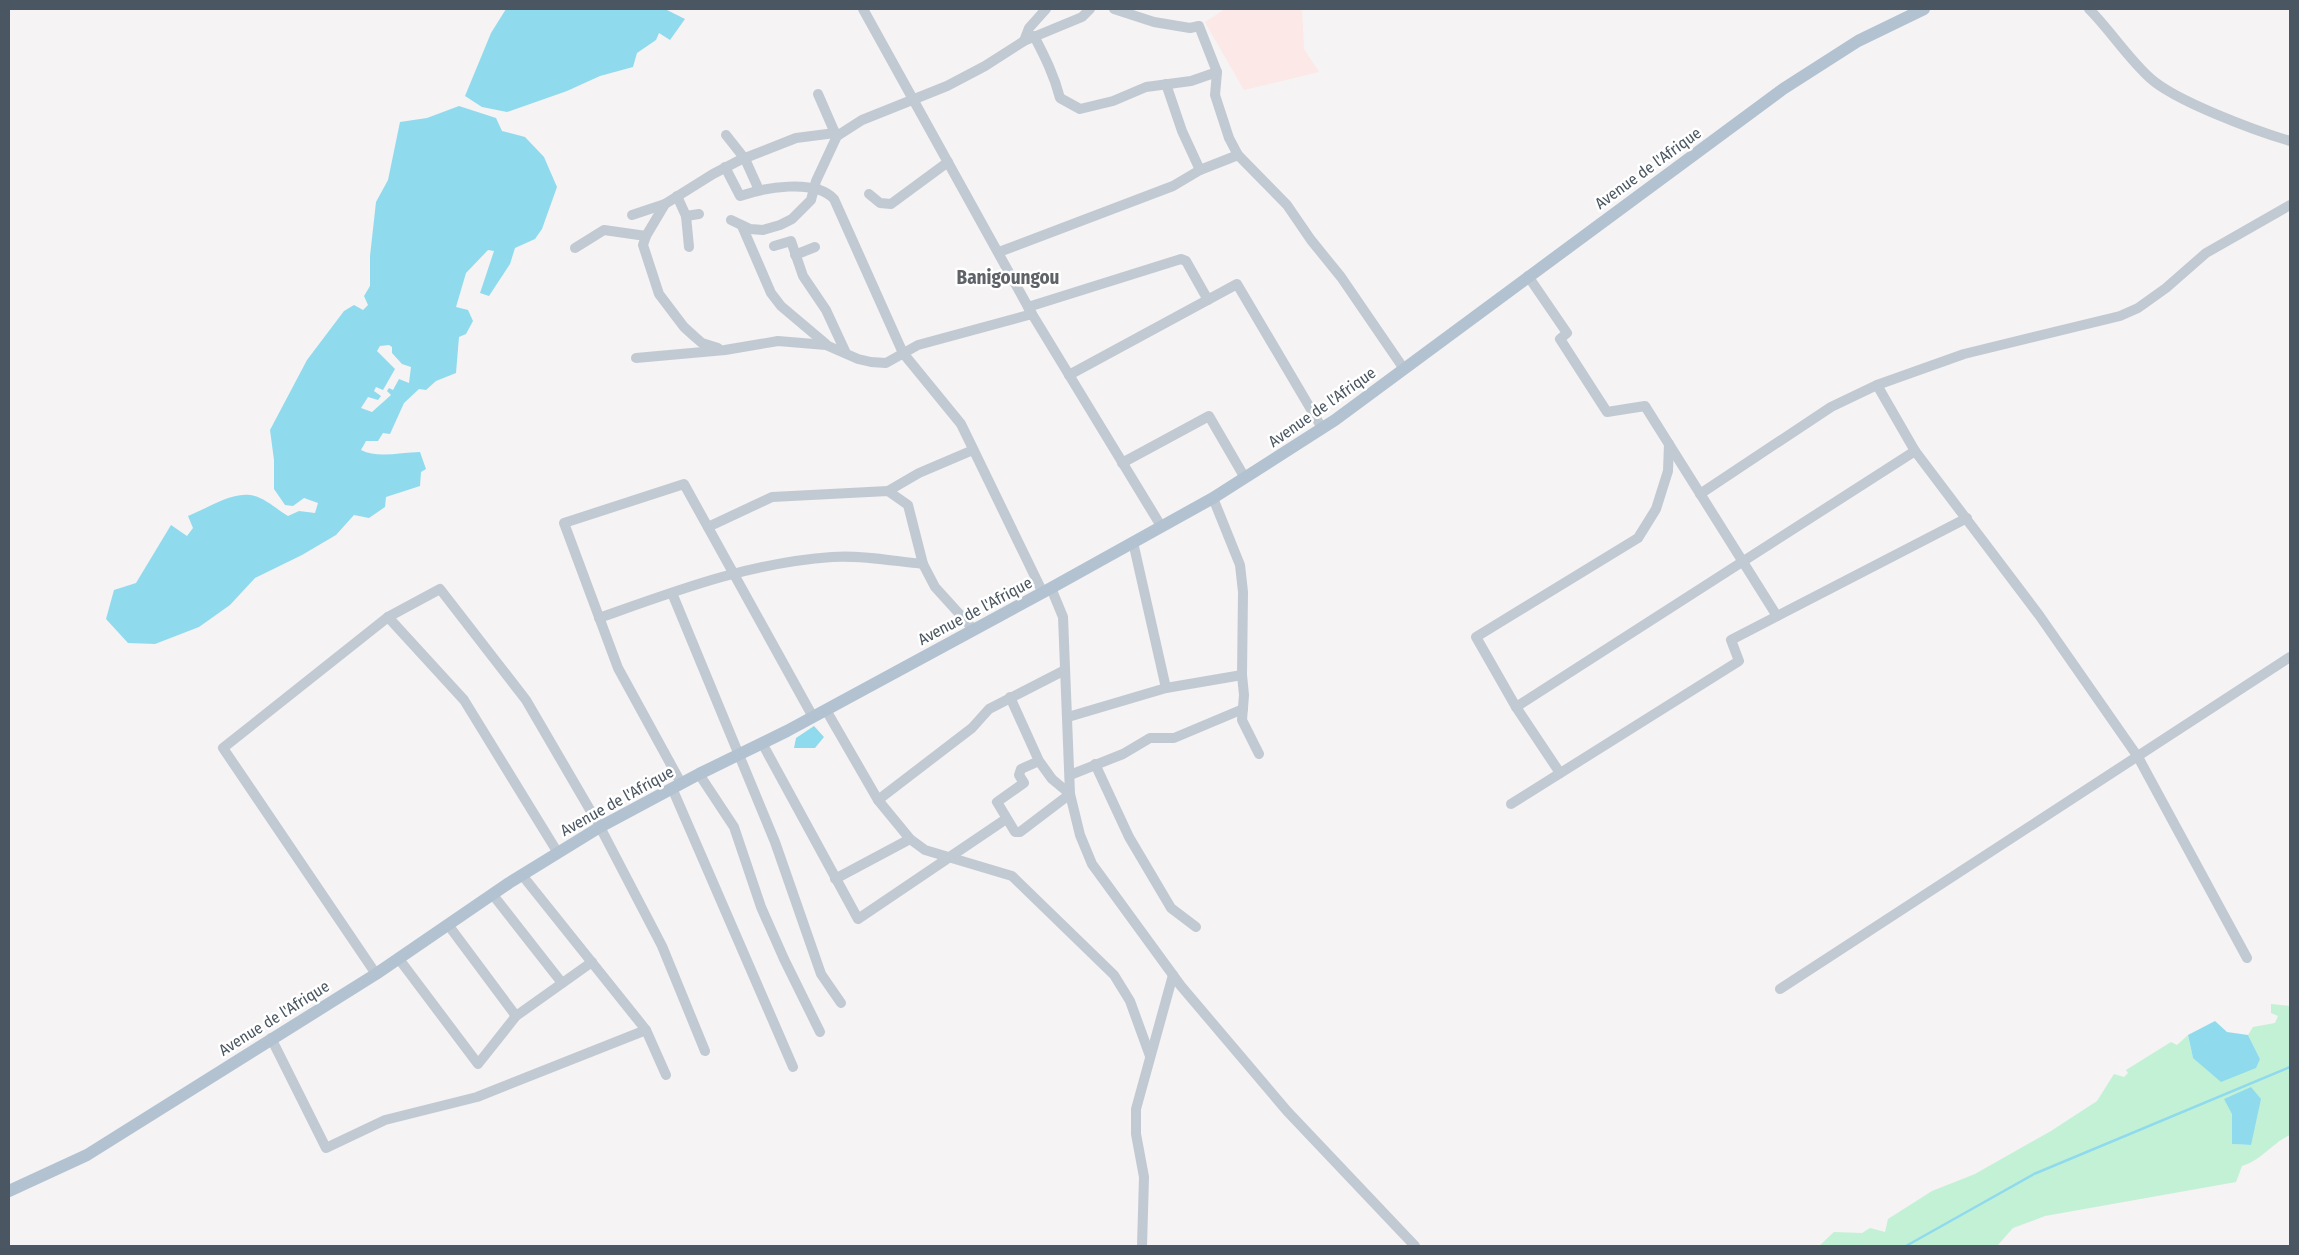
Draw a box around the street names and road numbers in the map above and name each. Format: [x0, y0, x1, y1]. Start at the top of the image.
street label: Avenue de l'Afrique [1591, 123, 1705, 213]
street label: Avenue de l'Afrique [1265, 363, 1379, 451]
street label: Avenue de l'Afrique [915, 573, 1035, 649]
street label: Avenue de l'Afrique [557, 762, 677, 840]
street label: Avenue de l'Afrique [215, 976, 333, 1060]

